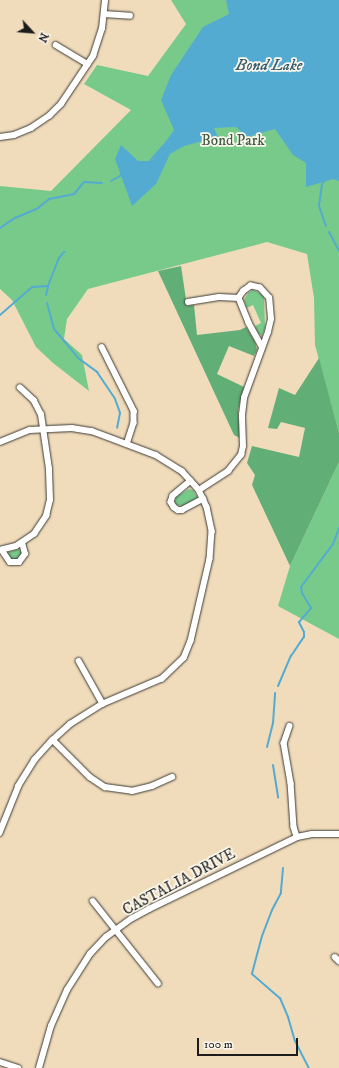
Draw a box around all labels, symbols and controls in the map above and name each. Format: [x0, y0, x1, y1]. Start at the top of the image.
north arrow [12, 12, 52, 52]
text: N [35, 30, 51, 44]
water label: Bond Lake [236, 55, 302, 75]
park label: Bond Park [201, 132, 265, 150]
street label: CASTALIA DRIVE [120, 845, 238, 919]
scale bar [199, 1030, 300, 1056]
text: 100 m [204, 1037, 233, 1052]

